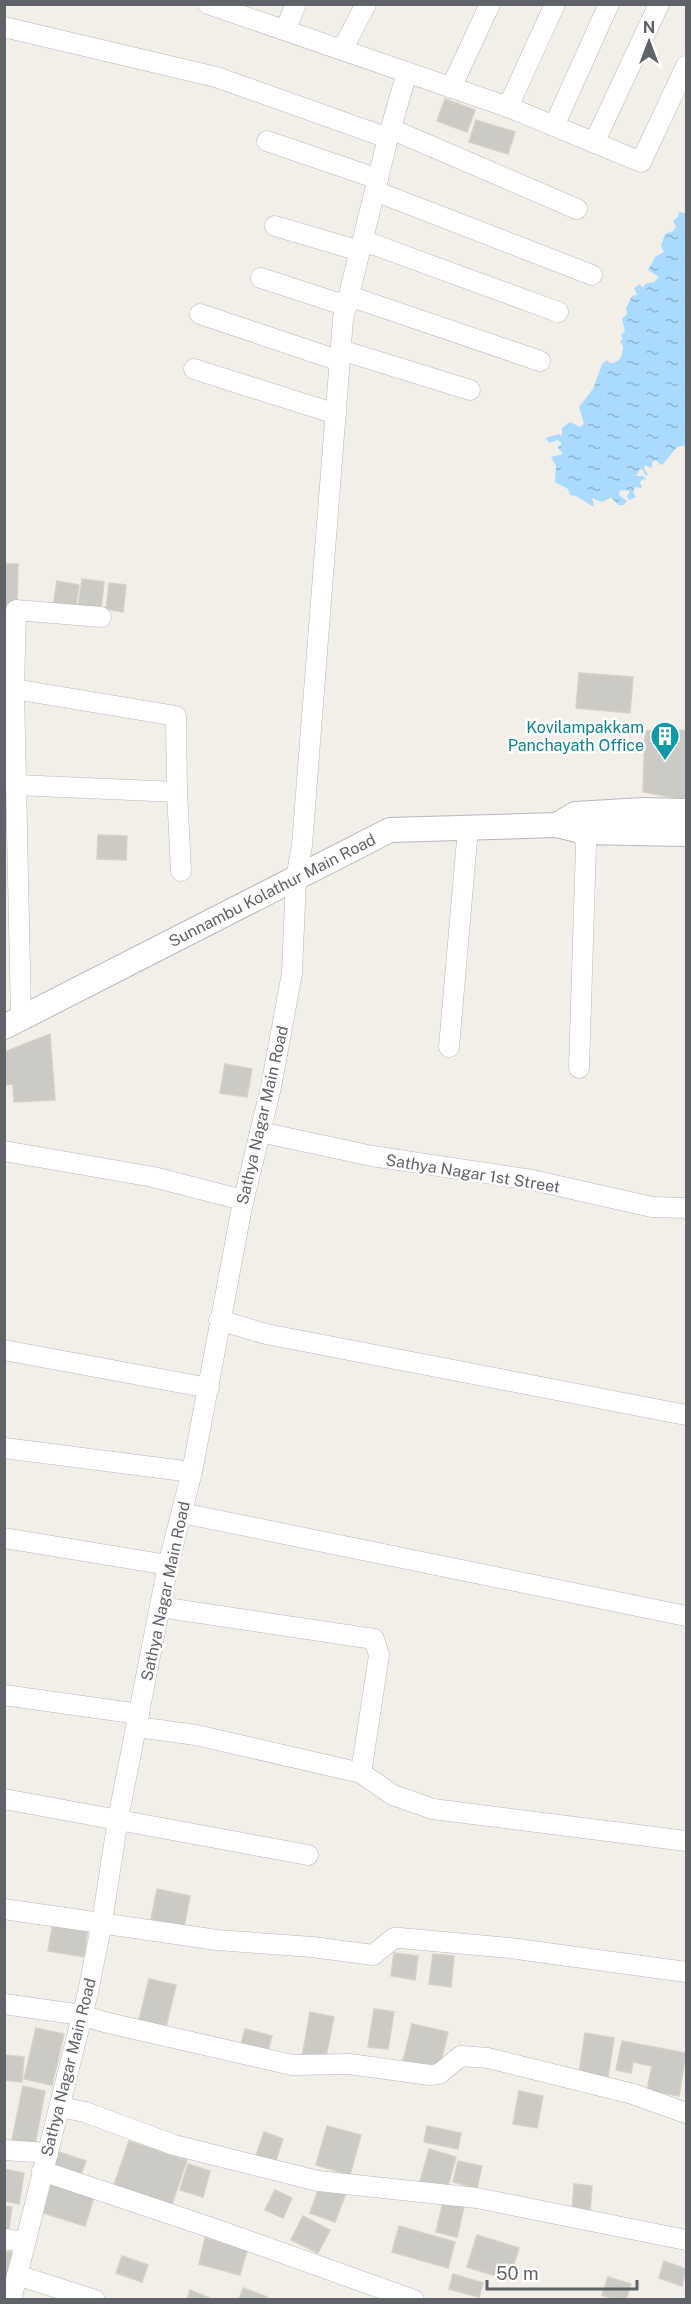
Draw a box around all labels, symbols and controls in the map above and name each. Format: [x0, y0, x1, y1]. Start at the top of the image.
north arrow [619, 12, 679, 72]
text: N [643, 18, 655, 37]
place label: Kovilampakkam Panchayath Office [508, 718, 644, 755]
building icon: Kovilampakkam Panchayath Office [649, 720, 681, 762]
street label: Sunnambu Kolathur Main Road [166, 830, 379, 951]
street label: Sathya Nagar Main Road [233, 1024, 292, 1206]
street label: Sathya Nagar 1st Street [384, 1150, 561, 1197]
street label: Sathya Nagar Main Road [137, 1500, 194, 1683]
street label: Sathya Nagar Main Road [37, 1976, 100, 2158]
scale bar [487, 2253, 637, 2291]
text: 50 m [496, 2263, 539, 2284]

